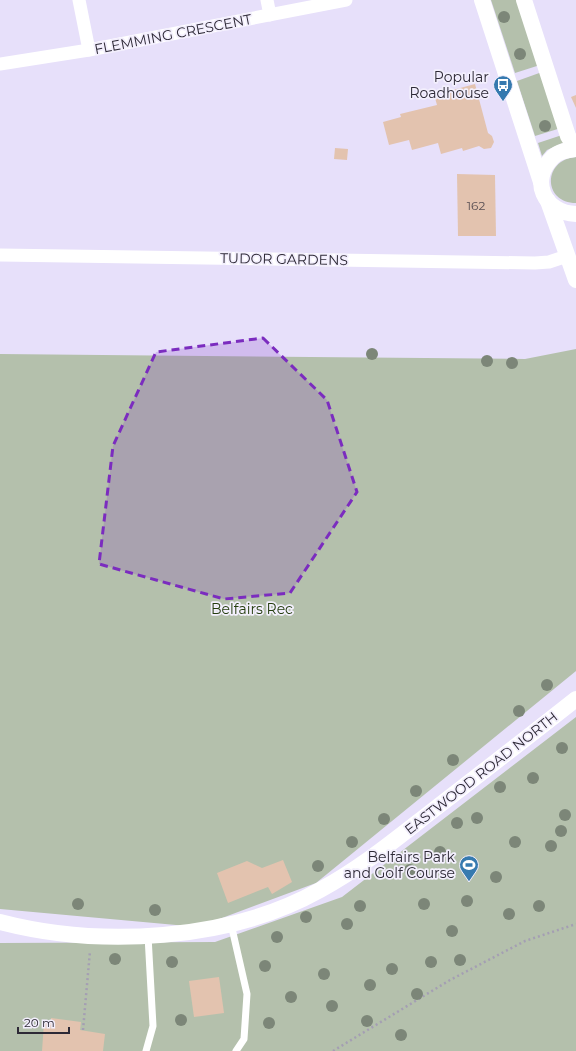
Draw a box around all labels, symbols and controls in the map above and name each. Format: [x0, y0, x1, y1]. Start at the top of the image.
street label: FLEMMING CRESCENT [93, 10, 253, 58]
place label: Popular Roadhouse [409, 68, 489, 102]
bus stop icon: Popular Roadhouse [492, 74, 514, 102]
house number: 162 [467, 198, 485, 213]
street label: TUDOR GARDENS [220, 249, 348, 269]
park label: Belfairs Rec [211, 600, 293, 618]
street label: EASTWOOD ROAD NORTH [401, 708, 561, 838]
place label: Belfairs Park and Golf Course [344, 848, 456, 882]
sports icon: Belfairs Park and Golf Course [458, 854, 480, 882]
scale bar [18, 1009, 69, 1035]
text: 20 m [24, 1015, 55, 1030]

